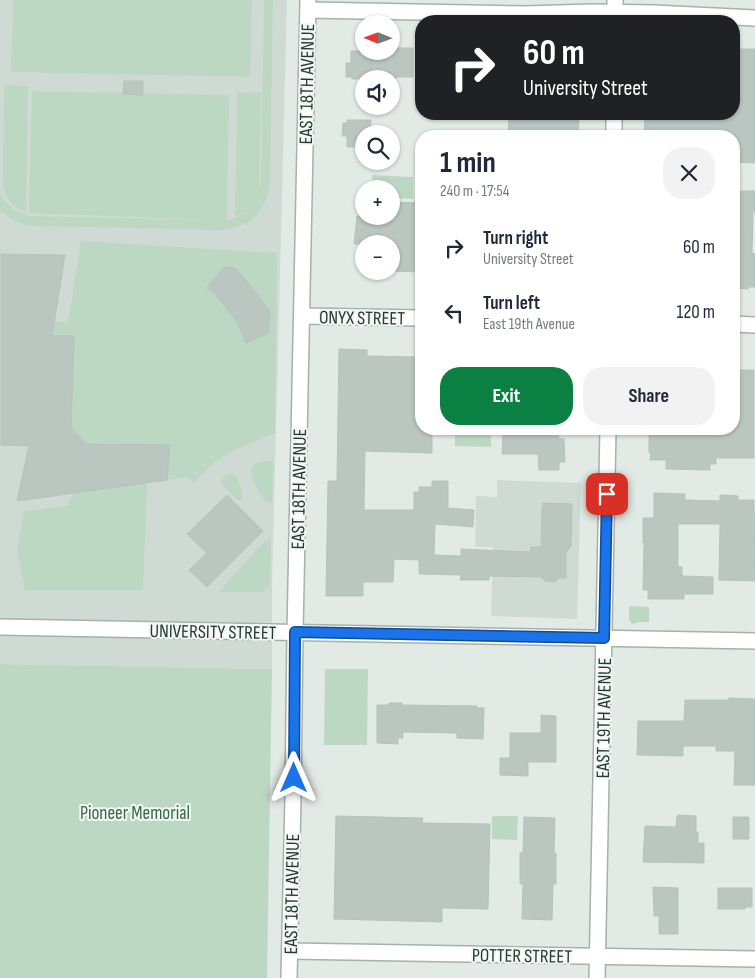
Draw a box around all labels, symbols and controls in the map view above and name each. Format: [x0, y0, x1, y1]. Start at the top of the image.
north arrow [355, 15, 400, 60]
map controls [355, 15, 400, 280]
street label: EAST 18TH AVENUE [295, 23, 320, 145]
text: 60 m [523, 32, 585, 75]
icon: right [440, 35, 505, 100]
button: sound [355, 70, 400, 115]
text: University Street [523, 75, 648, 102]
button: search [355, 125, 400, 170]
text: 1 min [440, 145, 496, 181]
button: close [663, 147, 715, 199]
button: + [355, 180, 400, 225]
text: 240 m · 17:54 [440, 182, 509, 201]
text: Turn right [483, 227, 548, 250]
icon: right [440, 234, 468, 262]
button: − [355, 235, 400, 280]
text: 60 m [683, 236, 715, 259]
text: University Street [483, 250, 574, 269]
text: Turn left [483, 292, 540, 315]
icon: left [440, 299, 468, 327]
text: 120 m [677, 301, 715, 324]
street label: ONYX STREET [319, 306, 405, 331]
text: East 19th Avenue [483, 315, 575, 334]
button: Exit [440, 367, 573, 425]
button: Share [583, 367, 715, 425]
street label: EAST 18TH AVENUE [287, 428, 312, 550]
pin [586, 473, 628, 515]
icon: arrive [593, 480, 621, 508]
street label: UNIVERSITY STREET [149, 620, 277, 645]
street label: EAST 19TH AVENUE [592, 657, 617, 779]
position arrow [267, 751, 319, 803]
park label: Pioneer Memorial [80, 802, 190, 825]
street label: EAST 18TH AVENUE [280, 833, 305, 955]
street label: POTTER STREET [472, 944, 572, 969]

